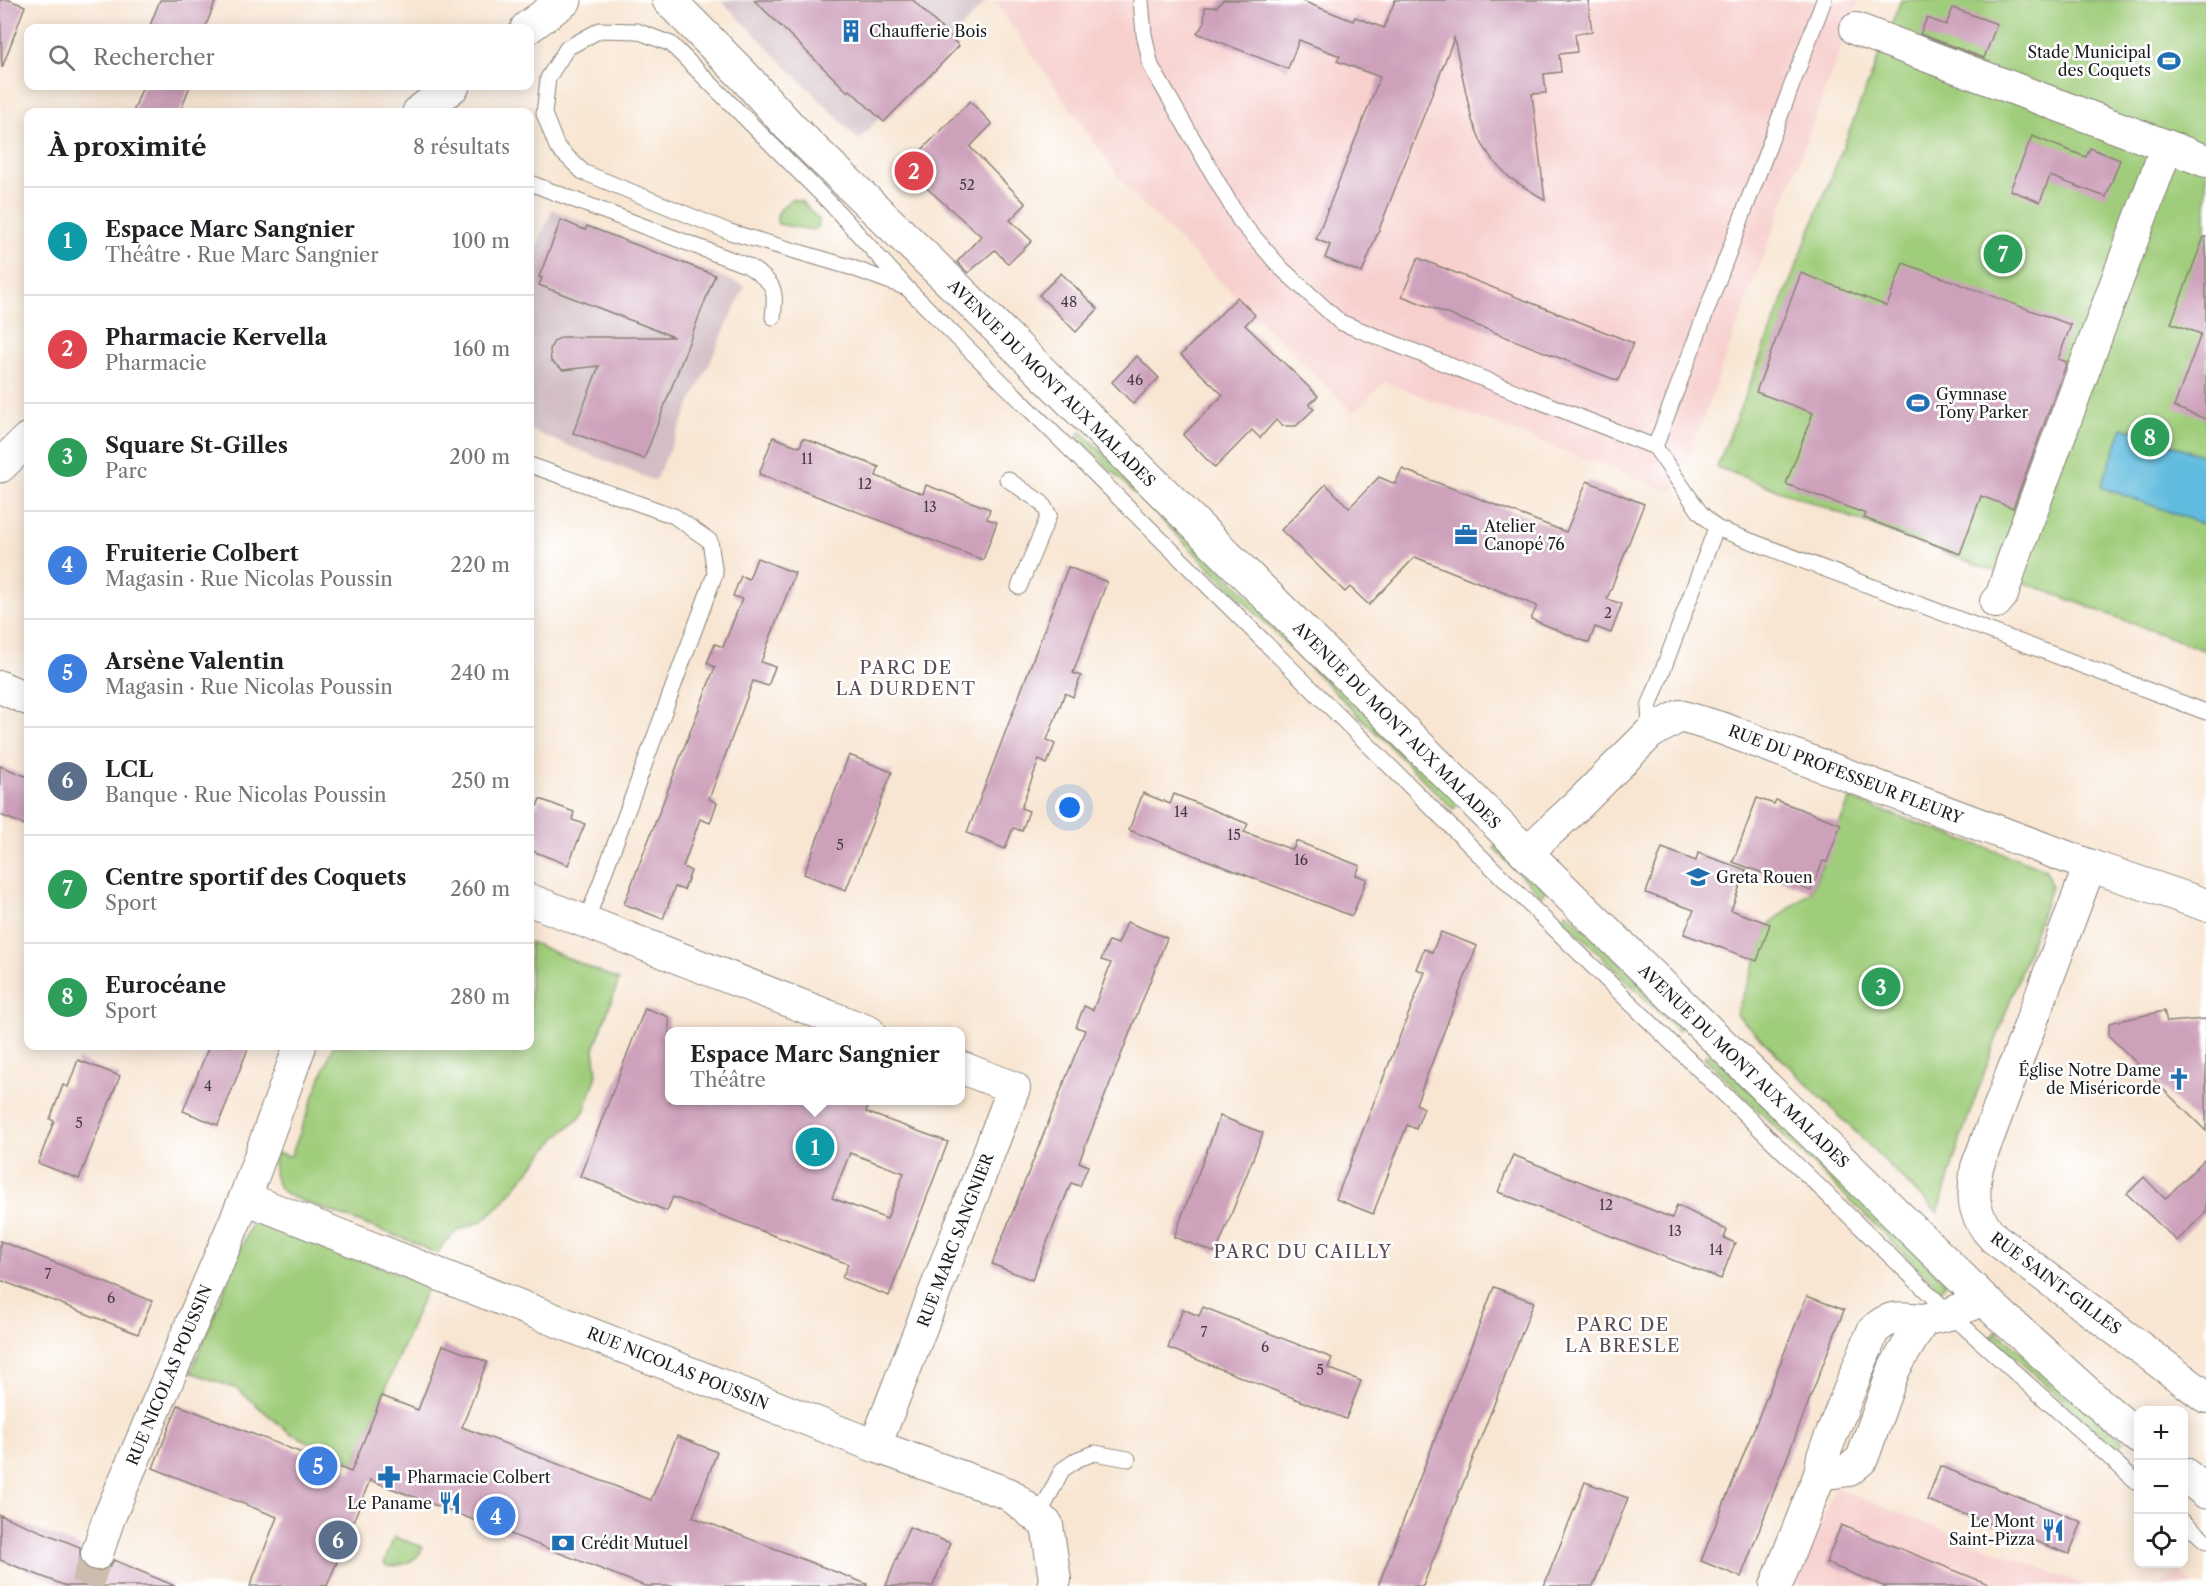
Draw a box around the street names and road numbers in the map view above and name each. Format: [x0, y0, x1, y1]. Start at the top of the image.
street label: AVENUE DU MONT AUX MALADES [944, 275, 1160, 491]
street label: AVENUE DU MONT AUX MALADES [1289, 617, 1505, 833]
street label: RUE DU PROFESSEUR FLEURY [1726, 720, 1967, 828]
street label: AVENUE DU MONT AUX MALADES [1634, 959, 1853, 1172]
street label: RUE MARC SANGNIER [913, 1149, 998, 1330]
street label: RUE SAINT-GILLES [1987, 1227, 2125, 1339]
street label: RUE NICOLAS POUSSIN [122, 1282, 216, 1468]
street label: RUE NICOLAS POUSSIN [584, 1322, 772, 1414]

